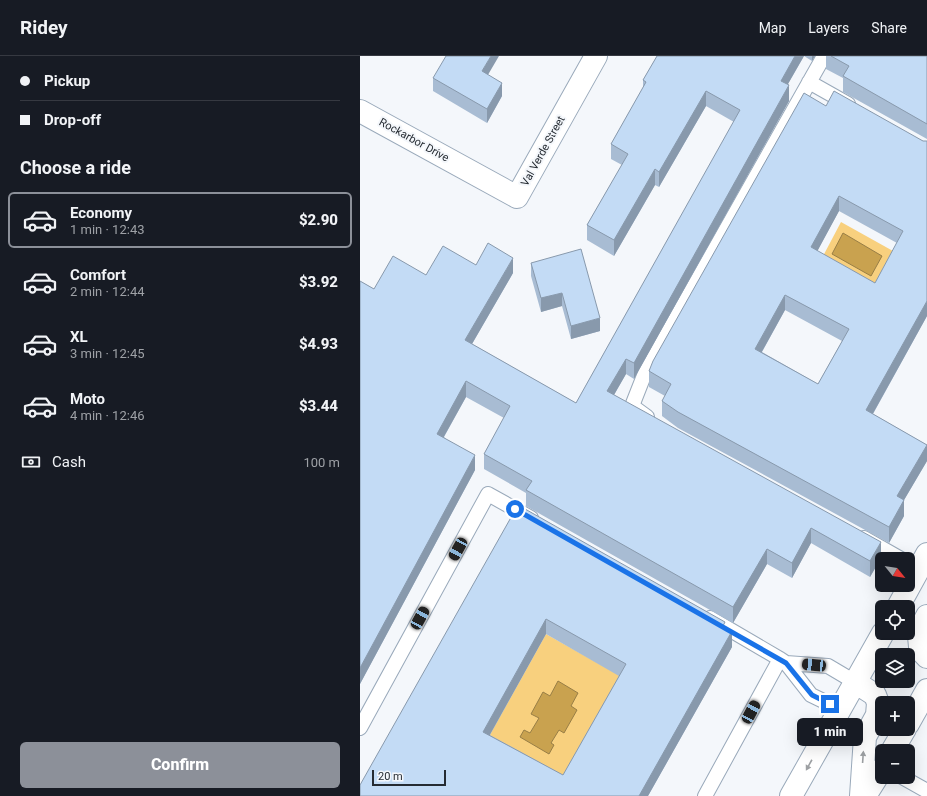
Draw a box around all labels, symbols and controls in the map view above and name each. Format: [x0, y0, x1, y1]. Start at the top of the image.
text: Ridey [20, 16, 68, 39]
text: Map [759, 20, 786, 36]
text: Layers [808, 20, 849, 36]
text: Share [871, 20, 907, 36]
text: Pickup [44, 72, 90, 90]
text: Drop-off [44, 111, 101, 129]
street label: Val Verde Street [518, 113, 568, 188]
street label: Rockarbor Drive [377, 115, 451, 165]
text: Choose a ride [20, 157, 131, 178]
icon: car [22, 202, 58, 238]
text: Economy [70, 204, 132, 222]
text: $2.90 [299, 211, 338, 229]
text: 1 min · 12:43 [70, 222, 145, 237]
icon: car [22, 264, 58, 300]
text: Comfort [70, 266, 126, 284]
text: $3.92 [299, 273, 338, 291]
text: 2 min · 12:44 [70, 284, 145, 299]
icon: car [22, 326, 58, 362]
text: XL [70, 328, 88, 346]
text: $4.93 [299, 335, 338, 353]
text: 3 min · 12:45 [70, 346, 145, 361]
icon: car [22, 388, 58, 424]
text: Moto [70, 390, 105, 408]
text: $3.44 [299, 397, 338, 415]
text: 4 min · 12:46 [70, 408, 145, 423]
icon: cash [20, 451, 42, 473]
text: Cash [52, 453, 86, 471]
text: 100 m [303, 455, 340, 470]
route start [506, 500, 524, 518]
car [447, 536, 469, 562]
north arrow [875, 552, 915, 592]
map controls [875, 552, 915, 784]
button: locate [875, 600, 915, 640]
car [409, 605, 431, 631]
button: layers [875, 648, 915, 688]
car [802, 658, 826, 672]
route end [821, 695, 839, 713]
button: + [875, 696, 915, 736]
car [740, 699, 762, 725]
callout: 1 min [797, 718, 863, 746]
text: 1 min [814, 724, 846, 739]
button: Confirm [20, 742, 340, 788]
button: − [875, 744, 915, 784]
one-way arrow [860, 751, 867, 763]
one-way arrow [805, 759, 812, 770]
scale bar [372, 768, 446, 787]
text: 20 m [378, 770, 403, 783]

